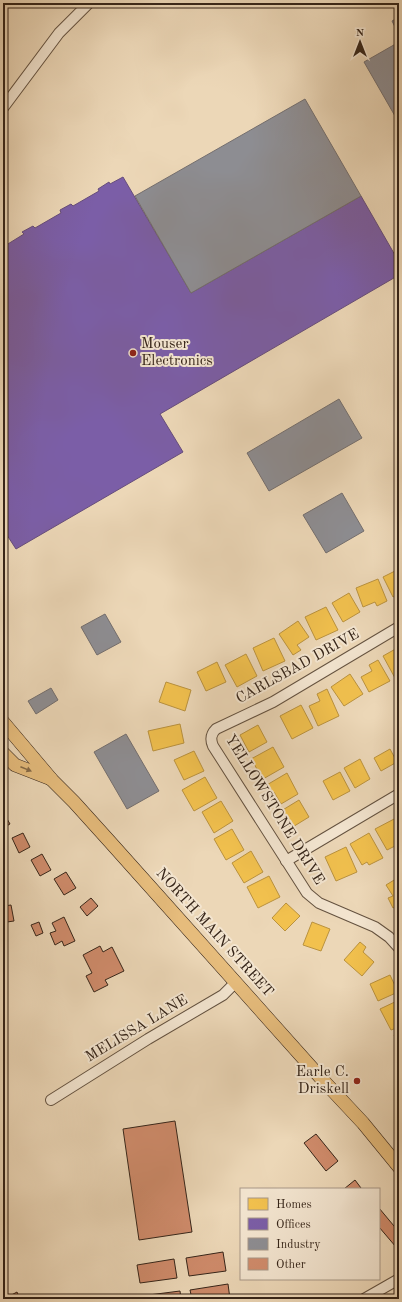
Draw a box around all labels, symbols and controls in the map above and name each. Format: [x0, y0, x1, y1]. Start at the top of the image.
north arrow [340, 22, 380, 62]
text: N [356, 28, 365, 39]
place label: Mouser Electronics [141, 337, 213, 369]
marker: Mouser Electronics [128, 348, 138, 358]
street label: CARLSBAD DRIVE [234, 627, 362, 707]
street label: YELLOWSTONE DRIVE [222, 732, 326, 888]
one-way arrow [21, 767, 33, 773]
street label: NORTH MAIN STREET [152, 866, 276, 1000]
street label: MELISSA LANE [83, 993, 191, 1065]
place label: Earle C. Driskell [296, 1065, 349, 1097]
marker: Earle C. Driskell [352, 1076, 362, 1086]
legend [240, 1188, 380, 1280]
text: Homes [276, 1199, 312, 1211]
text: Offices [276, 1219, 311, 1231]
text: Industry [276, 1239, 321, 1251]
text: Other [276, 1259, 306, 1271]

